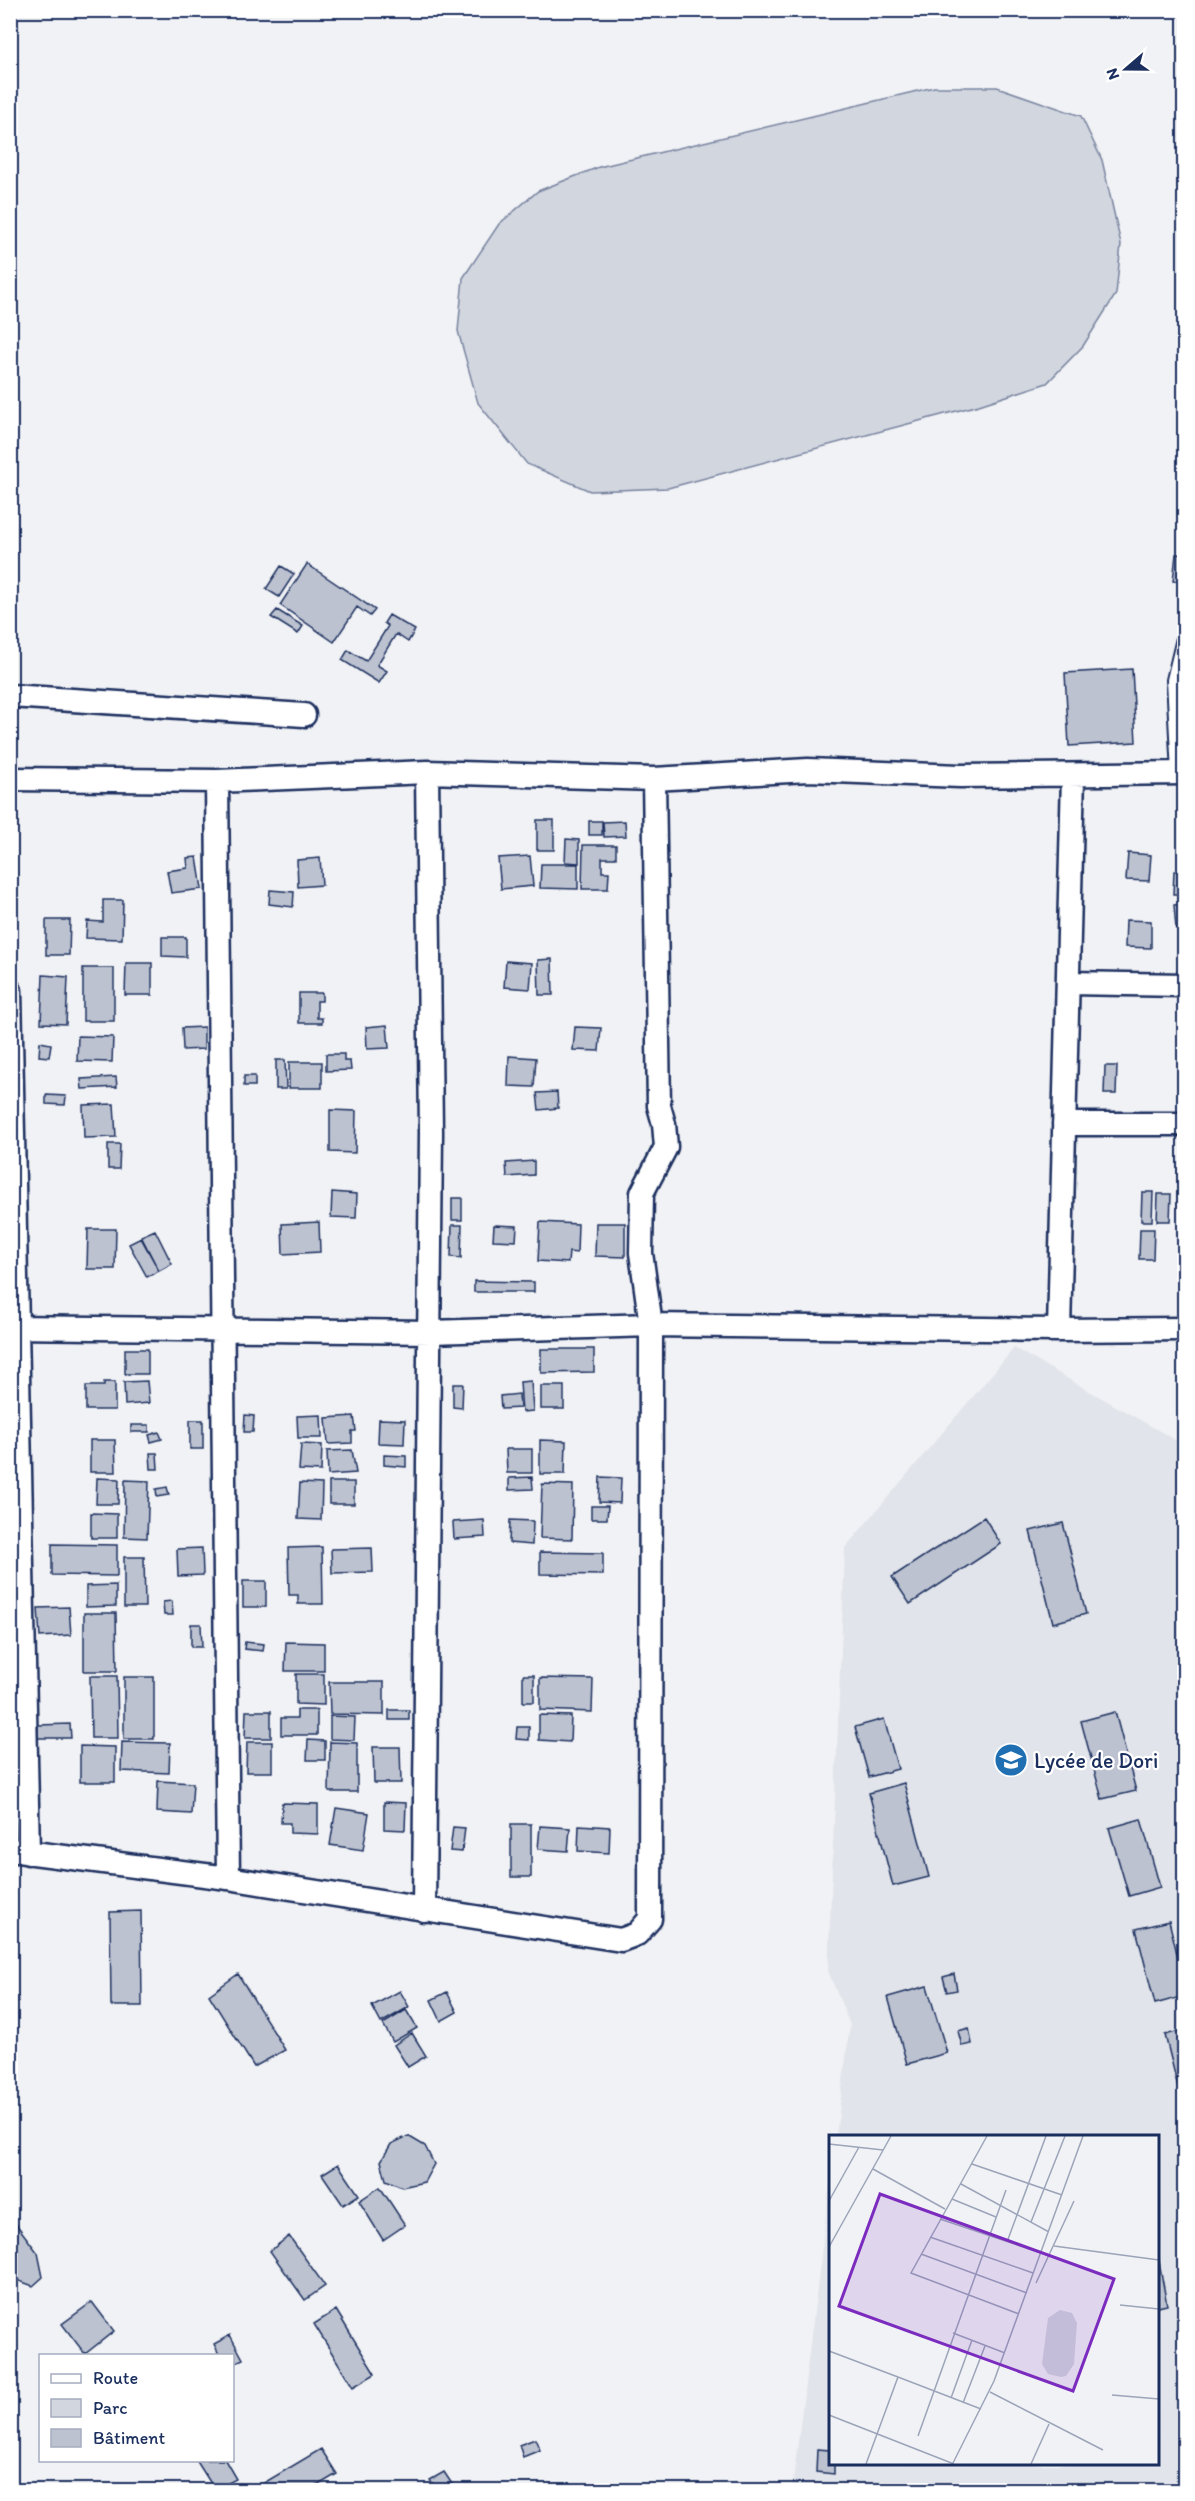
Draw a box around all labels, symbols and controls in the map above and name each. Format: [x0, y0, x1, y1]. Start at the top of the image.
north arrow [1096, 39, 1156, 99]
text: N [1102, 66, 1123, 82]
school or university icon: Lycée de Dori [993, 1742, 1029, 1778]
place label: Lycée de Dori [1034, 1747, 1158, 1774]
inset map [829, 2135, 1159, 2465]
legend [39, 2354, 234, 2462]
text: Route [93, 2367, 138, 2389]
text: Parc [93, 2397, 127, 2419]
text: Bâtiment [93, 2427, 166, 2449]

